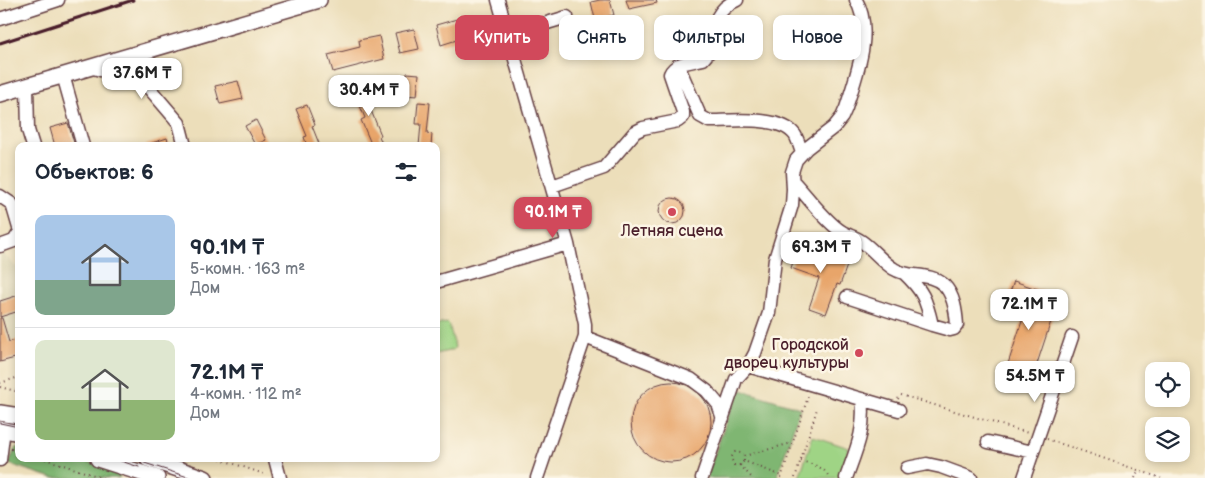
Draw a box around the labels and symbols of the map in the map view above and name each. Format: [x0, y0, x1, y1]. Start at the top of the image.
pin: 37.6M ₸ [96, 58, 188, 100]
pin: 30.4M ₸ [323, 74, 415, 117]
pin: 90.1M ₸ [507, 196, 599, 239]
marker: Летняя сцена [666, 206, 678, 218]
place label: Летняя сцена [620, 222, 724, 241]
pin: 69.3M ₸ [775, 232, 867, 274]
pin: 72.1M ₸ [983, 288, 1075, 331]
place label: Городской дворец культуры [724, 336, 849, 373]
marker: Городской дворец культуры [853, 347, 865, 359]
pin: 54.5M ₸ [989, 360, 1081, 403]

